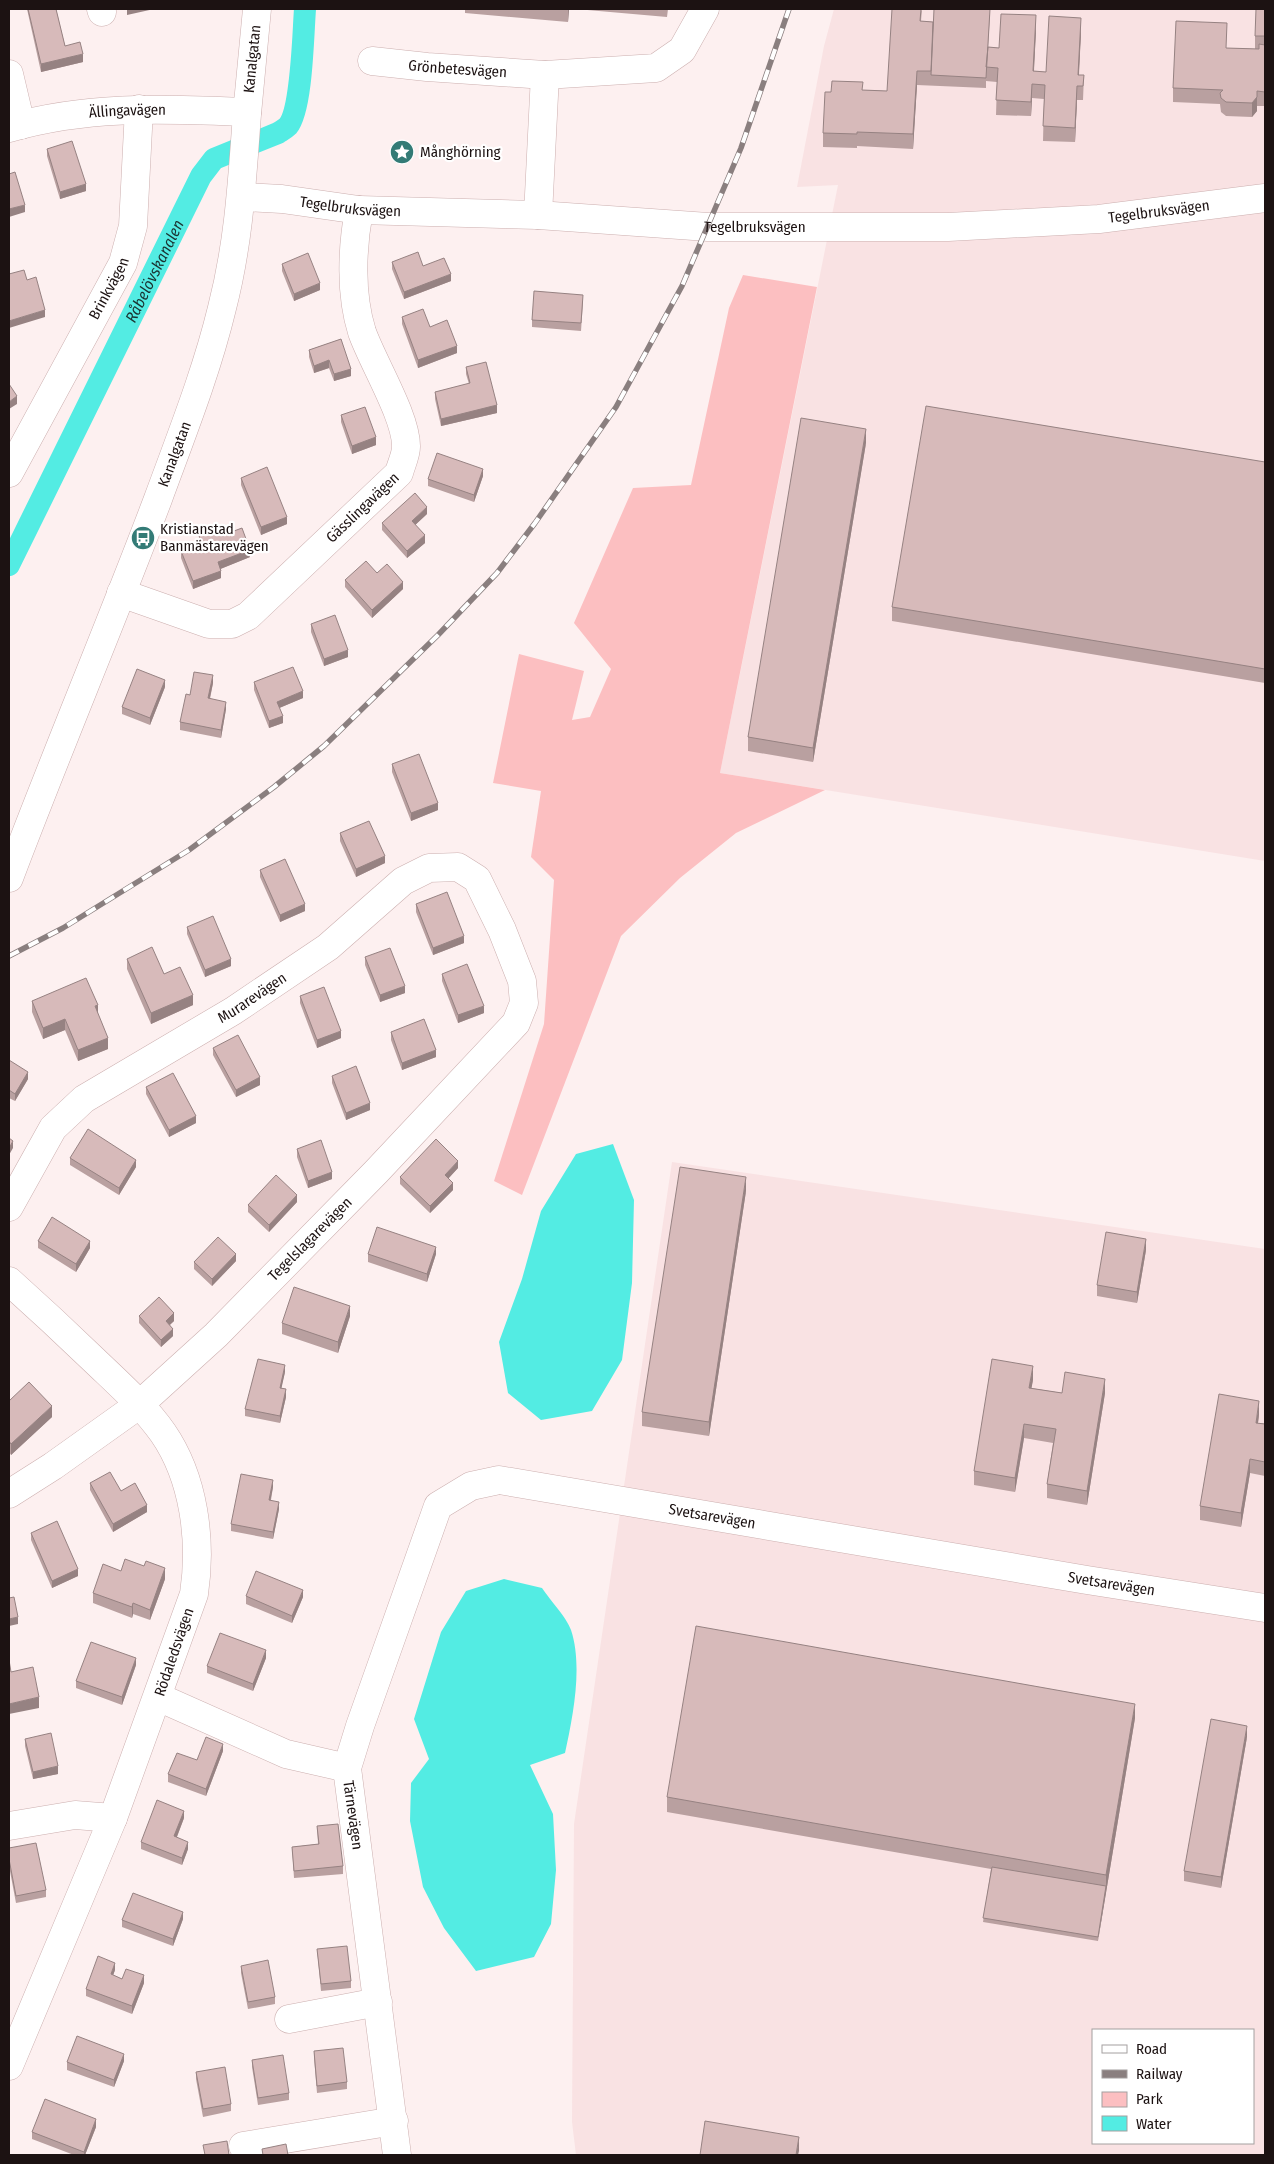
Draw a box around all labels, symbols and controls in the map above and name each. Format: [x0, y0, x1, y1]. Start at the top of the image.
street label: Kanalgatan [240, 24, 265, 94]
street label: Grönbetesvägen [407, 56, 507, 81]
street label: Ällingavägen [88, 101, 166, 122]
place icon: Månghörning [389, 139, 415, 165]
place label: Månghörning [420, 143, 501, 161]
street label: Tegelbruksvägen [299, 193, 401, 220]
street label: Tegelbruksvägen [1107, 196, 1211, 227]
water label: Råbelövskanalen [121, 217, 188, 326]
street label: Tegelbruksvägen [703, 218, 806, 236]
street label: Brinkvägen [85, 256, 133, 323]
street label: Kanalgatan [154, 419, 195, 489]
street label: Gässlingavägen [322, 469, 403, 546]
place label: Kristianstad Banmästarevägen [160, 520, 269, 555]
bus stop icon: Kristianstad Banmästarevägen [130, 525, 156, 551]
street label: Murarevägen [214, 969, 290, 1027]
street label: Tegelslagarevägen [264, 1193, 356, 1285]
street label: Svetsarevägen [667, 1500, 757, 1532]
street label: Svetsarevägen [1067, 1568, 1156, 1600]
street label: Rödaledsvägen [150, 1605, 198, 1699]
street label: Tärnevägen [339, 1779, 367, 1851]
legend [1092, 2029, 1254, 2144]
text: Road [1136, 2040, 1167, 2058]
text: Railway [1136, 2065, 1183, 2083]
text: Park [1136, 2090, 1163, 2108]
text: Water [1136, 2115, 1172, 2133]

